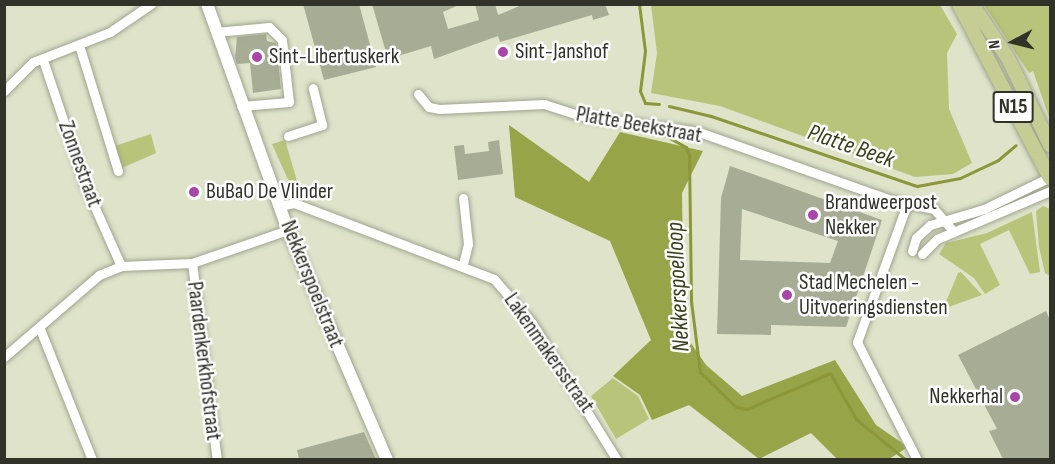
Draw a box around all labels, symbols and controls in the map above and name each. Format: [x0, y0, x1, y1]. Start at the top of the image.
north arrow [983, 12, 1043, 72]
place label: Sint-Janshof [515, 39, 608, 65]
text: N [985, 39, 1005, 50]
place label: Sint-Libertuskerk [269, 44, 399, 70]
marker: Sint-Janshof [496, 45, 510, 59]
marker: Sint-Libertuskerk [250, 50, 264, 64]
road number: N15 [992, 89, 1034, 125]
street label: Platte Beekstraat [574, 101, 704, 149]
street label: Zonnestraat [52, 117, 108, 211]
water label: Platte Beek [804, 118, 898, 174]
place label: BuBaO De Vlinder [206, 179, 333, 205]
marker: BuBaO De Vlinder [187, 185, 201, 199]
place label: Brandweerpost Nekker [825, 189, 937, 240]
marker: Brandweerpost Nekker [806, 208, 820, 222]
street label: Nekkerspoelstraat [275, 217, 349, 351]
water label: Nekkerspoelloop [660, 221, 696, 353]
place label: Stad Mechelen - Uitvoeringsdiensten [799, 269, 948, 320]
street label: Paardenkerkhofstraat [181, 280, 227, 442]
street label: Lakenmakersstraat [498, 288, 600, 418]
marker: Stad Mechelen - Uitvoeringsdiensten [780, 288, 794, 302]
place label: Nekkerhal [929, 384, 1003, 410]
marker: Nekkerhal [1008, 390, 1022, 404]

